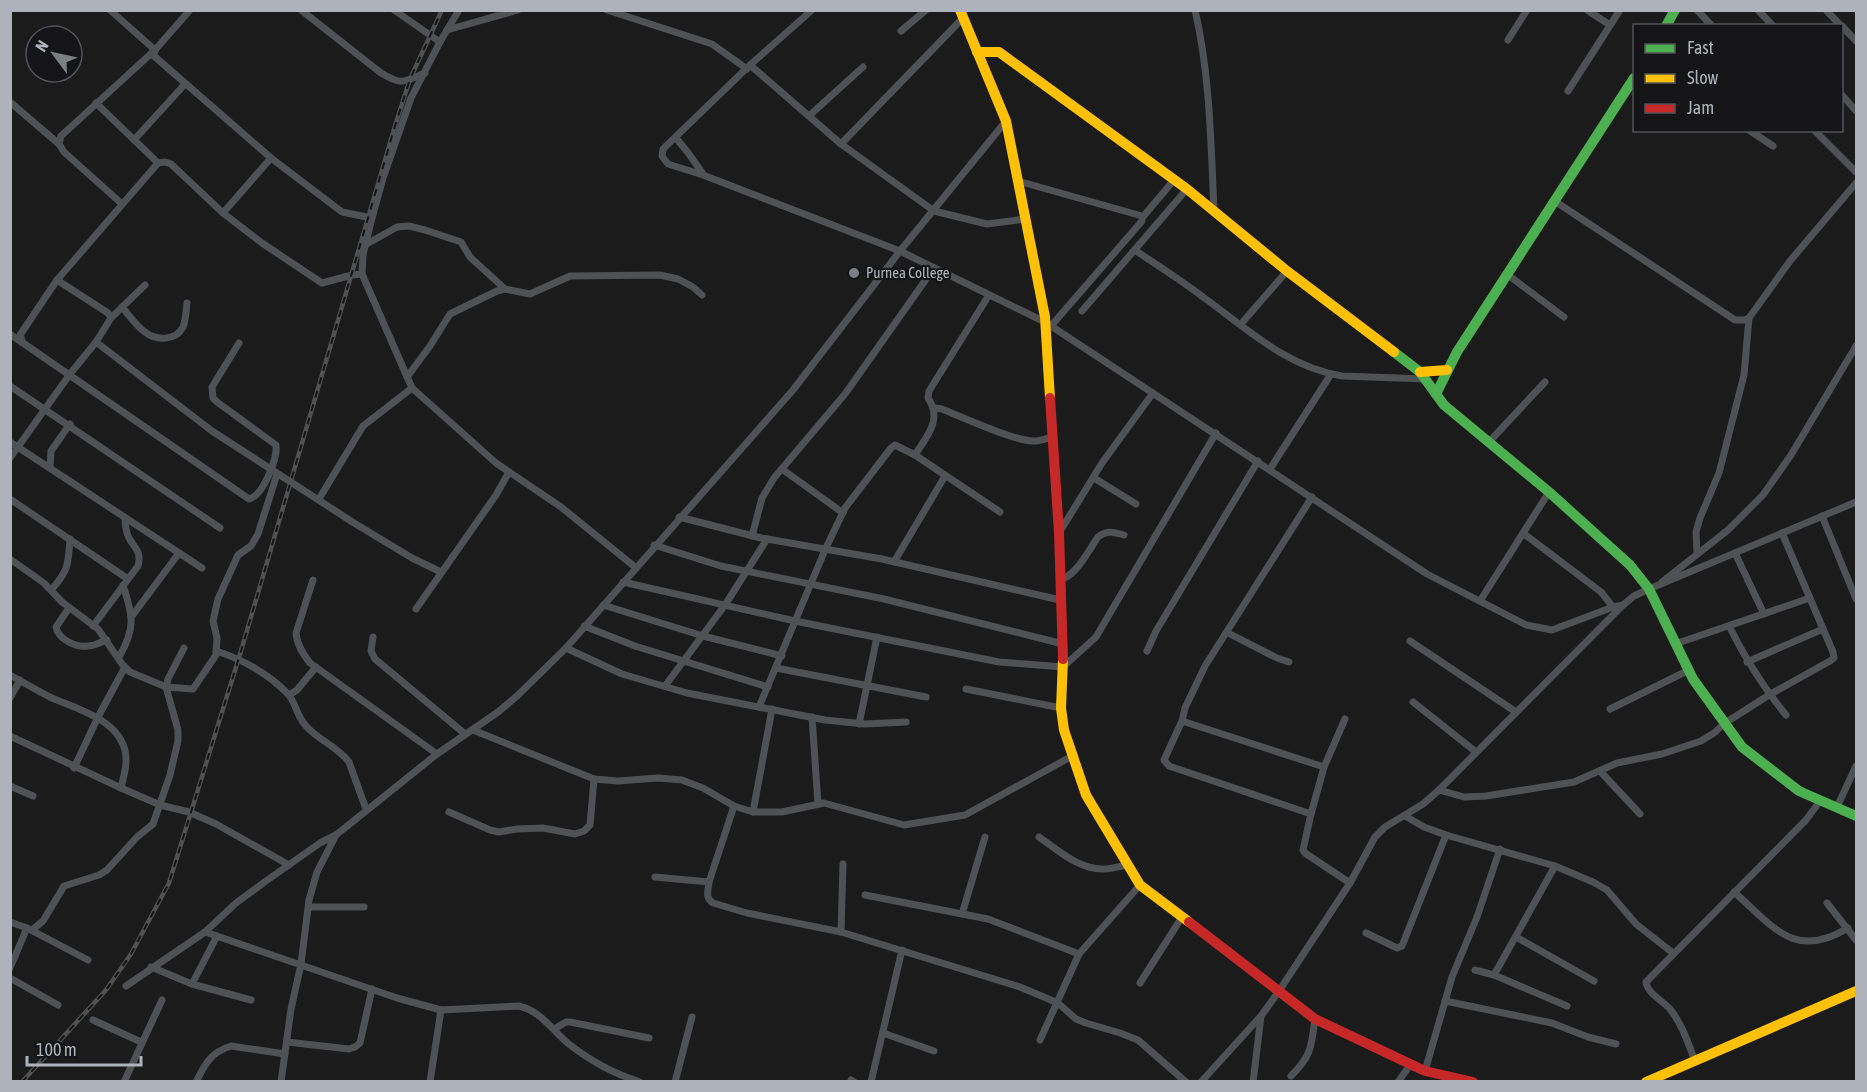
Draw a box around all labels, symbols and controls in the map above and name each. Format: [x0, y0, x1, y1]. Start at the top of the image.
north arrow [24, 24, 84, 84]
legend [1633, 24, 1843, 132]
text: N [31, 37, 52, 55]
text: Fast [1687, 37, 1714, 58]
text: Slow [1687, 67, 1718, 88]
text: Jam [1687, 97, 1714, 118]
place label: Purnea College [866, 264, 950, 281]
marker: Purnea College [847, 266, 861, 280]
scale bar [27, 1029, 141, 1067]
text: 100 m [36, 1039, 77, 1060]

